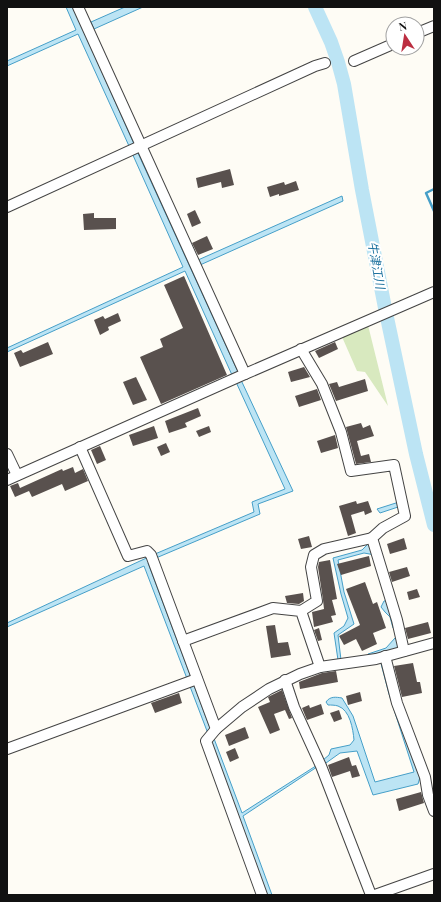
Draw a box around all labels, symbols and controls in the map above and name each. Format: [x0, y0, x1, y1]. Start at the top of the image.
north arrow [385, 16, 425, 56]
text: N [397, 18, 408, 34]
water label: 牛津江川 [365, 240, 389, 292]

